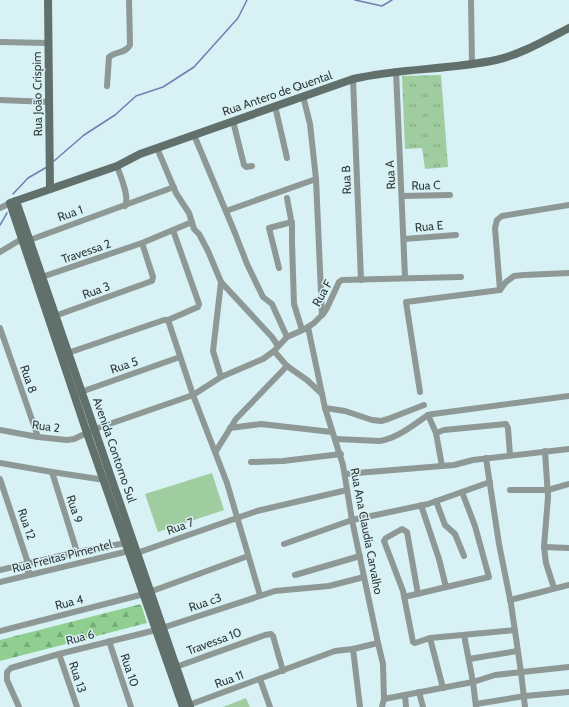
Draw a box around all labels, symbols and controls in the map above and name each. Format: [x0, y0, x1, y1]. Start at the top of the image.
street label: Rua João Crispim [29, 51, 45, 137]
street label: Rua Antero de Quental [220, 67, 334, 119]
street label: Rua A [382, 159, 398, 190]
street label: Rua B [338, 165, 354, 195]
street label: Rua C [411, 177, 441, 193]
street label: Rua 1 [55, 202, 85, 224]
street label: Rua E [414, 217, 444, 235]
street label: Travessa 2 [59, 236, 113, 266]
street label: Rua F [309, 276, 336, 309]
street label: Rua 3 [80, 278, 112, 302]
street label: Rua 5 [108, 353, 140, 377]
street label: Rua 8 [17, 363, 41, 395]
street label: Avenida Contorno Sul [90, 395, 140, 505]
street label: Rua 2 [31, 417, 61, 435]
street label: Rua Ana Claudia Carvalho [347, 466, 387, 596]
street label: Rua 9 [63, 493, 87, 525]
street label: Rua 12 [15, 506, 39, 542]
street label: Rua 7 [164, 514, 196, 538]
street label: Rua Freitas Pimentel [10, 536, 114, 576]
street label: Rua c3 [187, 589, 223, 615]
street label: Rua 4 [53, 591, 85, 613]
street label: Travessa 10 [185, 624, 243, 658]
street label: Rua 6 [64, 626, 96, 648]
street label: Rua 10 [117, 651, 143, 689]
street label: Rua 13 [66, 659, 90, 695]
street label: Rua 11 [212, 667, 246, 691]

